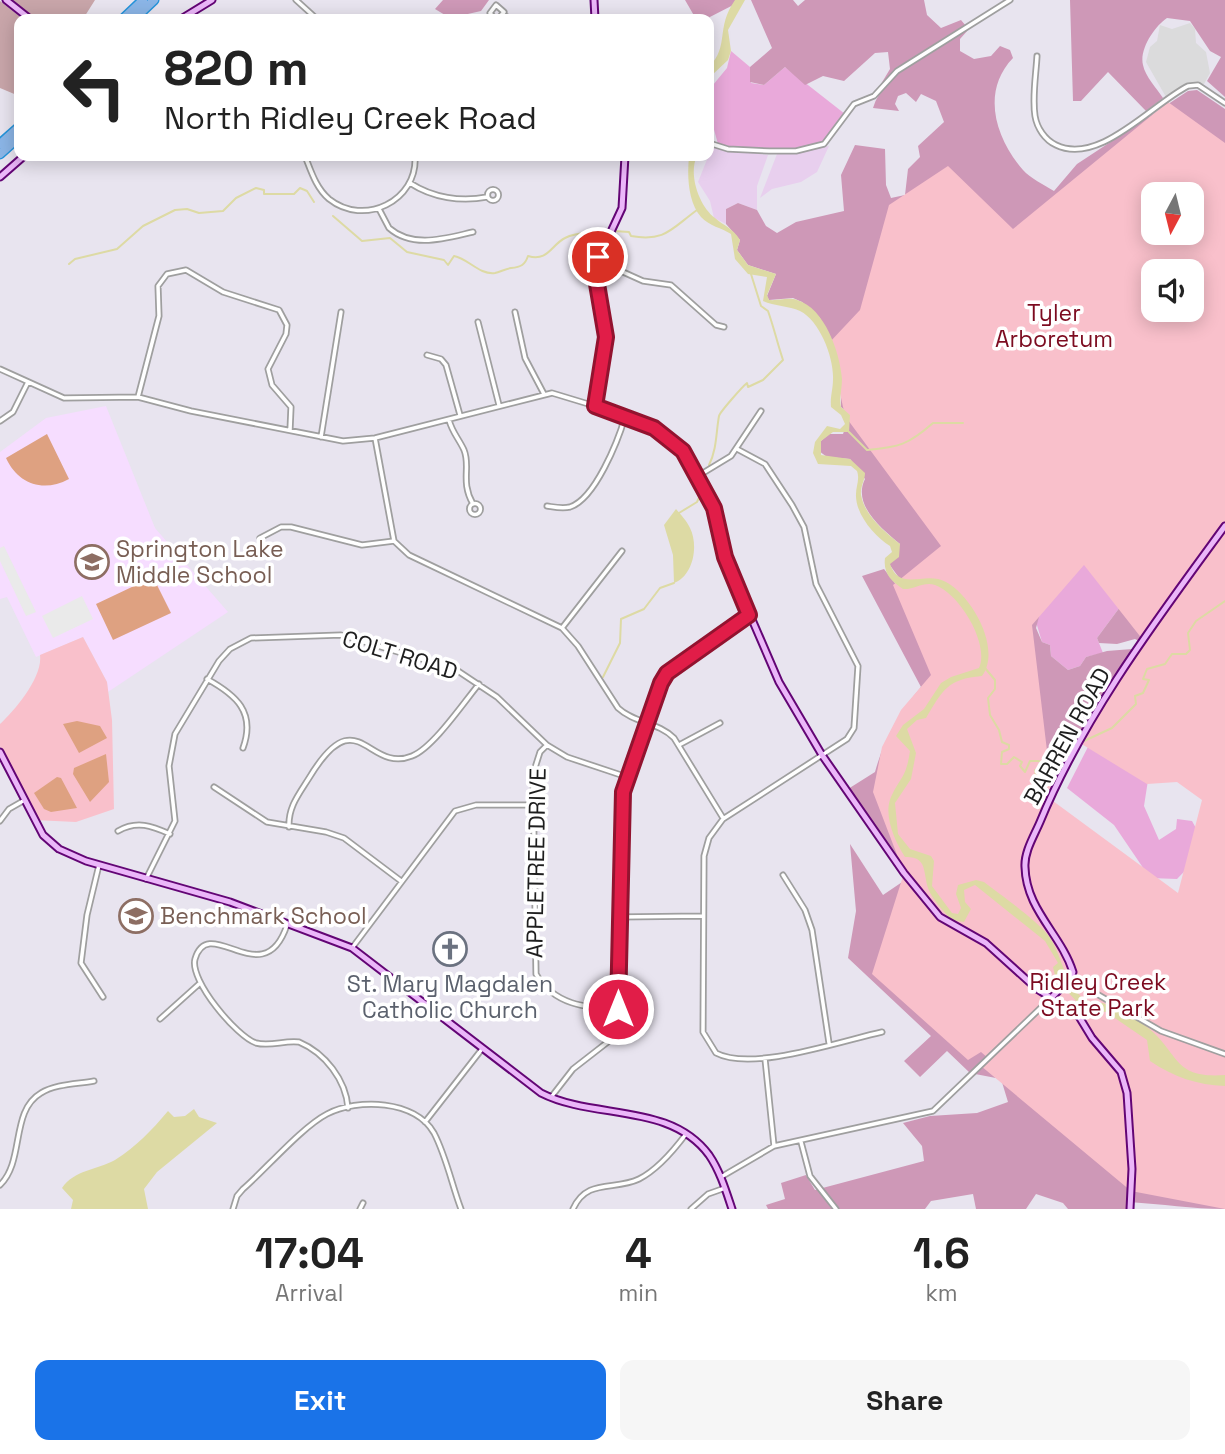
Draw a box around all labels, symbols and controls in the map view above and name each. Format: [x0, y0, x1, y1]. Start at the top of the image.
text: 820 m [164, 37, 309, 99]
icon: left [49, 42, 140, 133]
text: North Ridley Creek Road [164, 98, 537, 138]
north arrow [1141, 182, 1204, 245]
map controls [1141, 182, 1204, 322]
pin [568, 227, 628, 287]
icon: arrive [579, 238, 617, 276]
button: sound [1141, 259, 1204, 322]
park label: Tyler Arboretum [995, 298, 1113, 354]
place label: Springton Lake Middle School [116, 534, 284, 590]
school or university icon: Springton Lake Middle School [73, 543, 111, 581]
street label: COLT ROAD [339, 623, 461, 687]
street label: BARREN ROAD [1017, 662, 1117, 810]
street label: APPLETREE DRIVE [519, 768, 553, 958]
school or university icon: Benchmark School [117, 897, 155, 935]
place label: Benchmark School [160, 901, 367, 931]
church icon: St. Mary Magdalen Catholic Church [431, 930, 469, 968]
park label: Ridley Creek State Park [1030, 967, 1166, 1023]
place label: St. Mary Magdalen Catholic Church [347, 969, 553, 1025]
position arrow [581, 972, 655, 1046]
text: 17:04 [255, 1227, 364, 1280]
text: 4 [625, 1227, 652, 1280]
text: 1.6 [913, 1227, 970, 1280]
text: Arrival [275, 1278, 343, 1308]
text: min [619, 1278, 658, 1308]
text: km [925, 1278, 958, 1308]
button: Exit [35, 1360, 606, 1440]
button: Share [620, 1360, 1190, 1440]

